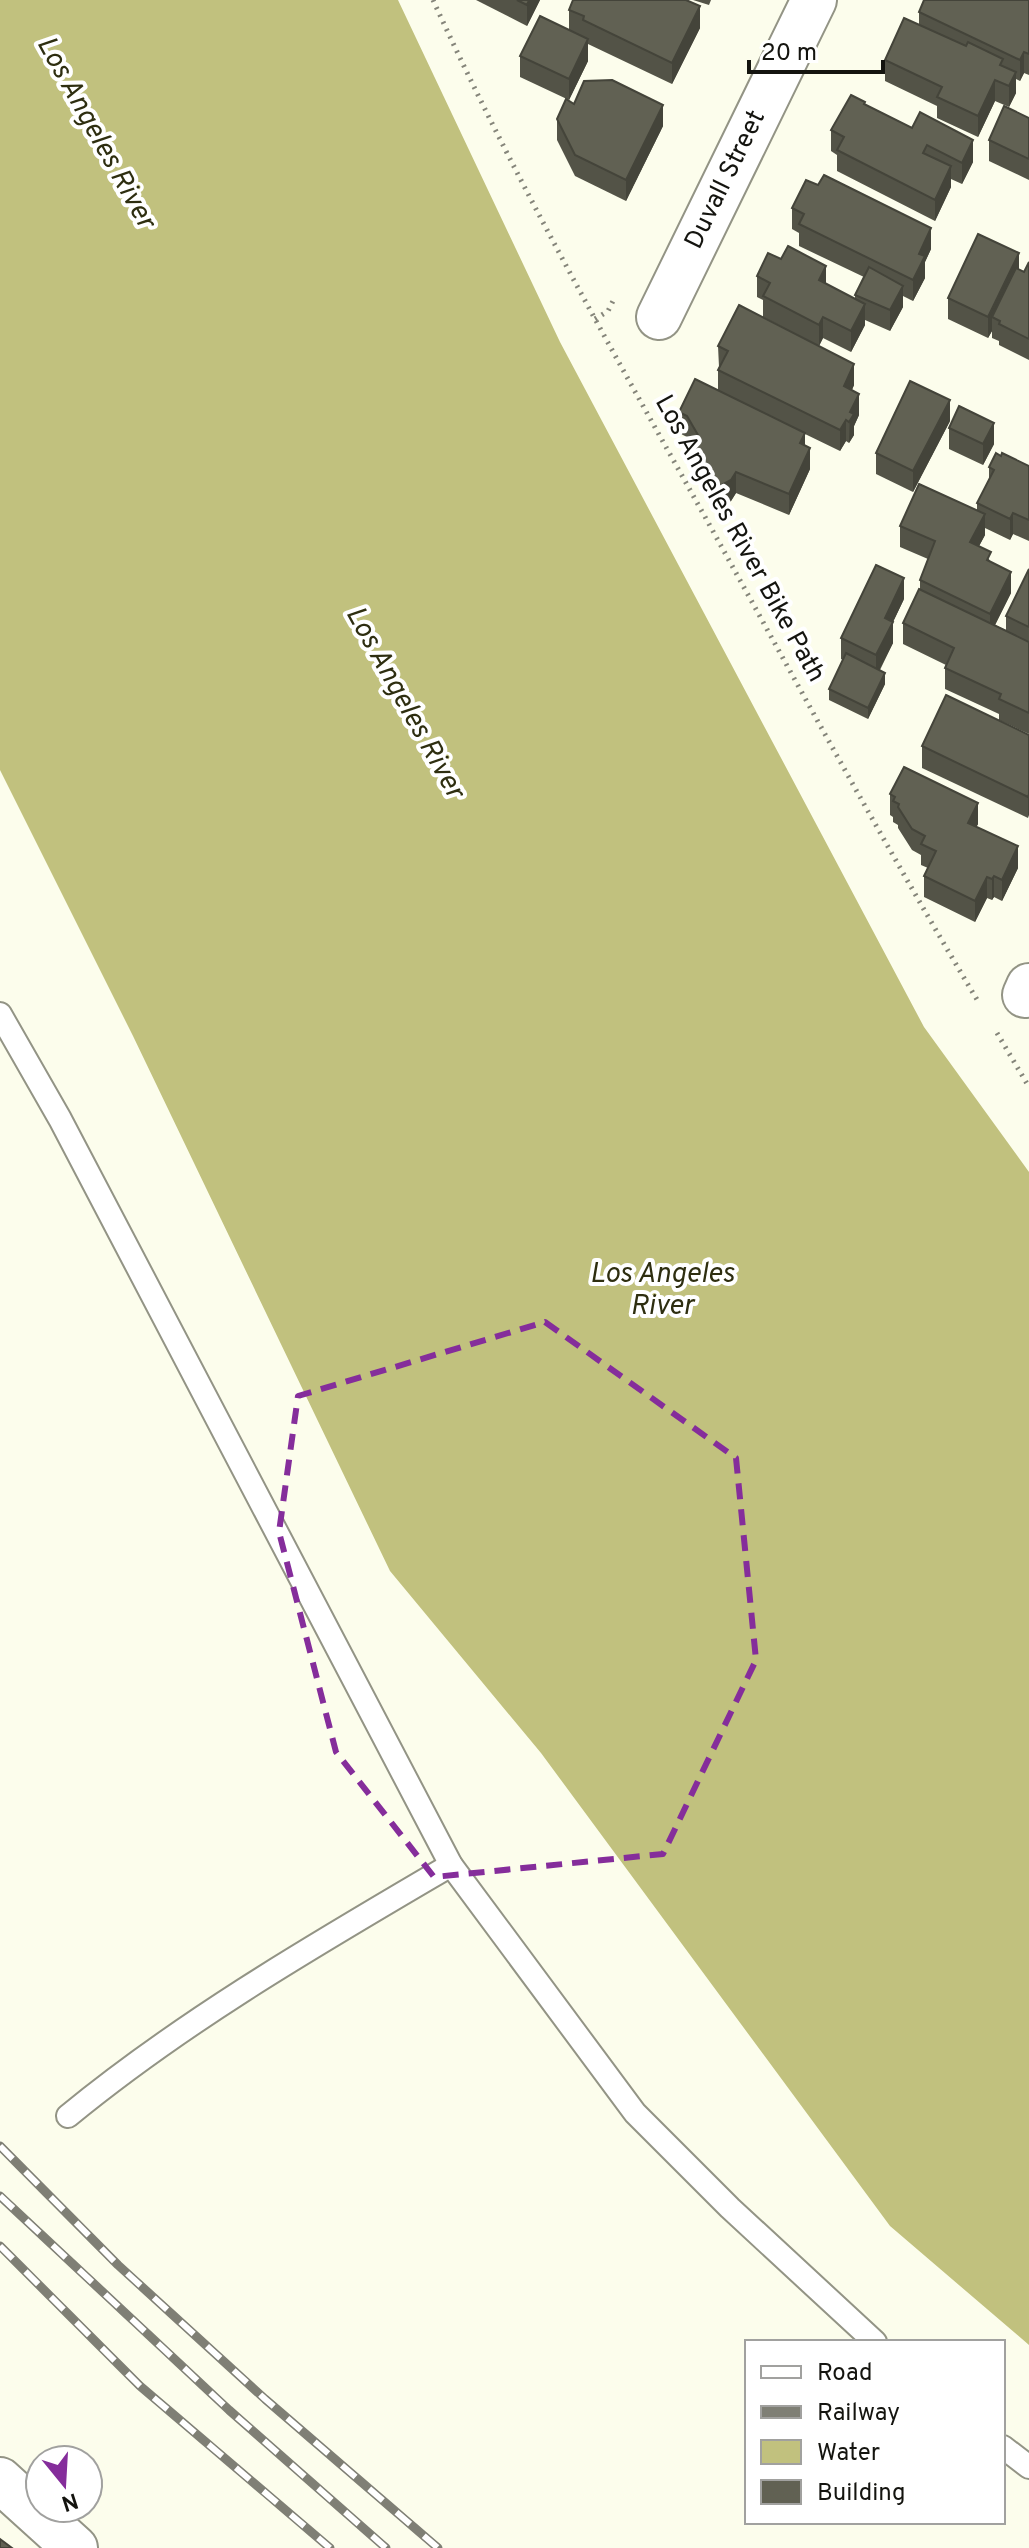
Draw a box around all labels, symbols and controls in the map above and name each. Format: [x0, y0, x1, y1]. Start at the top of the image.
scale bar [749, 24, 883, 74]
water label: Los Angeles River [27, 30, 164, 238]
text: 20 m [761, 39, 817, 69]
street label: Duvall Street [678, 105, 774, 255]
street label: Los Angeles River Bike Path [646, 390, 832, 688]
water label: Los Angeles River [336, 600, 473, 808]
water label: Los Angeles River [590, 1257, 735, 1325]
legend [745, 2340, 1005, 2524]
text: Road [817, 2359, 873, 2389]
text: Railway [817, 2399, 900, 2429]
text: Water [817, 2439, 880, 2469]
north arrow [24, 2444, 104, 2524]
text: Building [817, 2479, 906, 2509]
text: N [58, 2485, 81, 2516]

